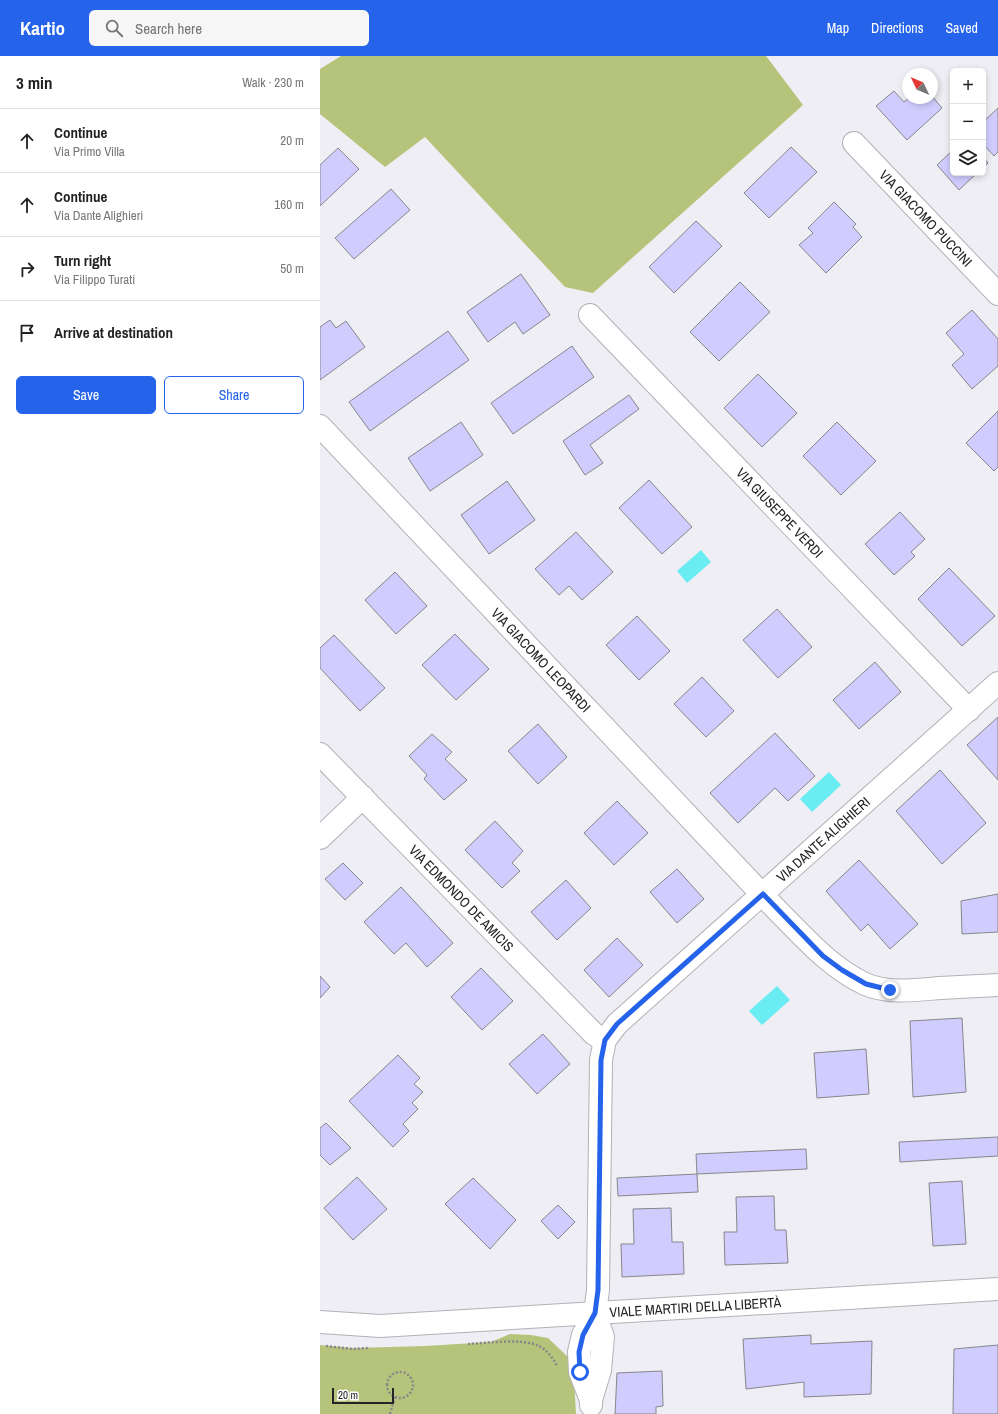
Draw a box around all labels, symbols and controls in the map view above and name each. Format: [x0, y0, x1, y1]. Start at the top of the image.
search box [89, 10, 369, 46]
text: Kartio [20, 15, 65, 41]
icon: search [103, 17, 125, 39]
text: Search here [135, 18, 202, 39]
text: Map [827, 19, 849, 37]
text: Directions [871, 19, 923, 37]
text: Saved [945, 19, 978, 37]
north arrow [902, 68, 938, 104]
map controls [950, 68, 986, 176]
button: + [950, 68, 986, 104]
text: 3 min [16, 71, 52, 94]
text: Walk · 230 m [242, 74, 304, 91]
button: − [950, 104, 986, 140]
text: Continue [54, 122, 107, 143]
icon: ahead [16, 130, 38, 152]
text: 20 m [280, 132, 304, 149]
button: layers [950, 140, 986, 176]
text: Via Primo Villa [54, 143, 125, 160]
street label: VIA GIACOMO PUCCINI [875, 166, 976, 270]
text: Continue [54, 186, 107, 207]
icon: ahead [16, 194, 38, 216]
text: 160 m [274, 196, 304, 213]
text: Via Dante Alighieri [54, 207, 143, 224]
text: Turn right [54, 250, 111, 271]
icon: right [16, 258, 38, 280]
text: 50 m [280, 260, 304, 277]
text: Via Filippo Turati [54, 271, 135, 288]
icon: arrive [16, 322, 38, 344]
text: Arrive at destination [54, 322, 173, 343]
button: Save [16, 376, 156, 414]
button: Share [164, 376, 304, 414]
street label: VIA GIUSEPPE VERDI [732, 464, 827, 562]
street label: VIA GIACOMO LEOPARDI [487, 604, 595, 716]
street label: VIA DANTE ALIGHIERI [773, 793, 874, 886]
street label: VIA EDMONDO DE AMICIS [405, 841, 518, 956]
route end [881, 981, 899, 999]
street label: VIALE MARTIRI DELLA LIBERTÀ [609, 1293, 782, 1321]
route start [571, 1363, 589, 1381]
scale bar [332, 1386, 394, 1405]
text: 20 m [338, 1388, 358, 1402]

